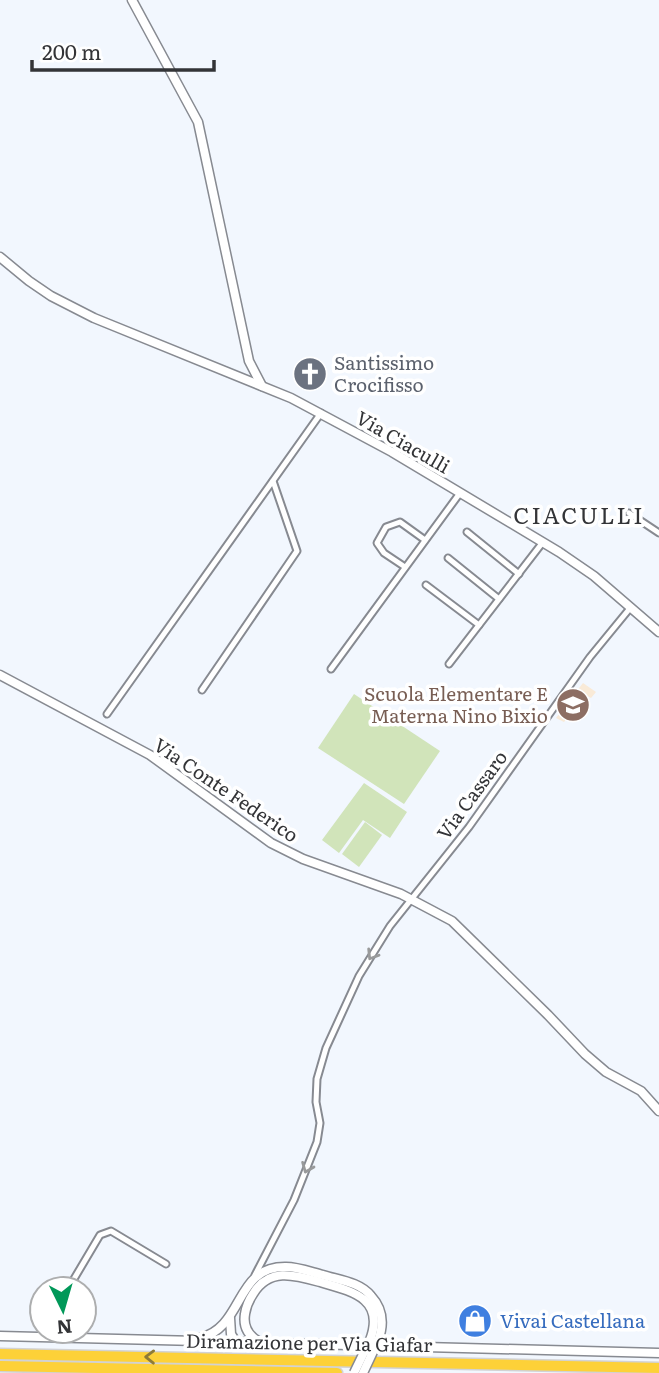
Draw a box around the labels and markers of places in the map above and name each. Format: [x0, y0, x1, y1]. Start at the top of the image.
place label: Santissimo Crocifisso [334, 348, 434, 398]
church icon: Santissimo Crocifisso [291, 355, 329, 393]
place label: Scuola Elementare E Materna Nino Bixio [364, 679, 548, 729]
school or university icon: Scuola Elementare E Materna Nino Bixio [554, 686, 592, 724]
shop icon: Vivai Castellana [456, 1302, 494, 1340]
place label: Vivai Castellana [500, 1306, 646, 1334]

